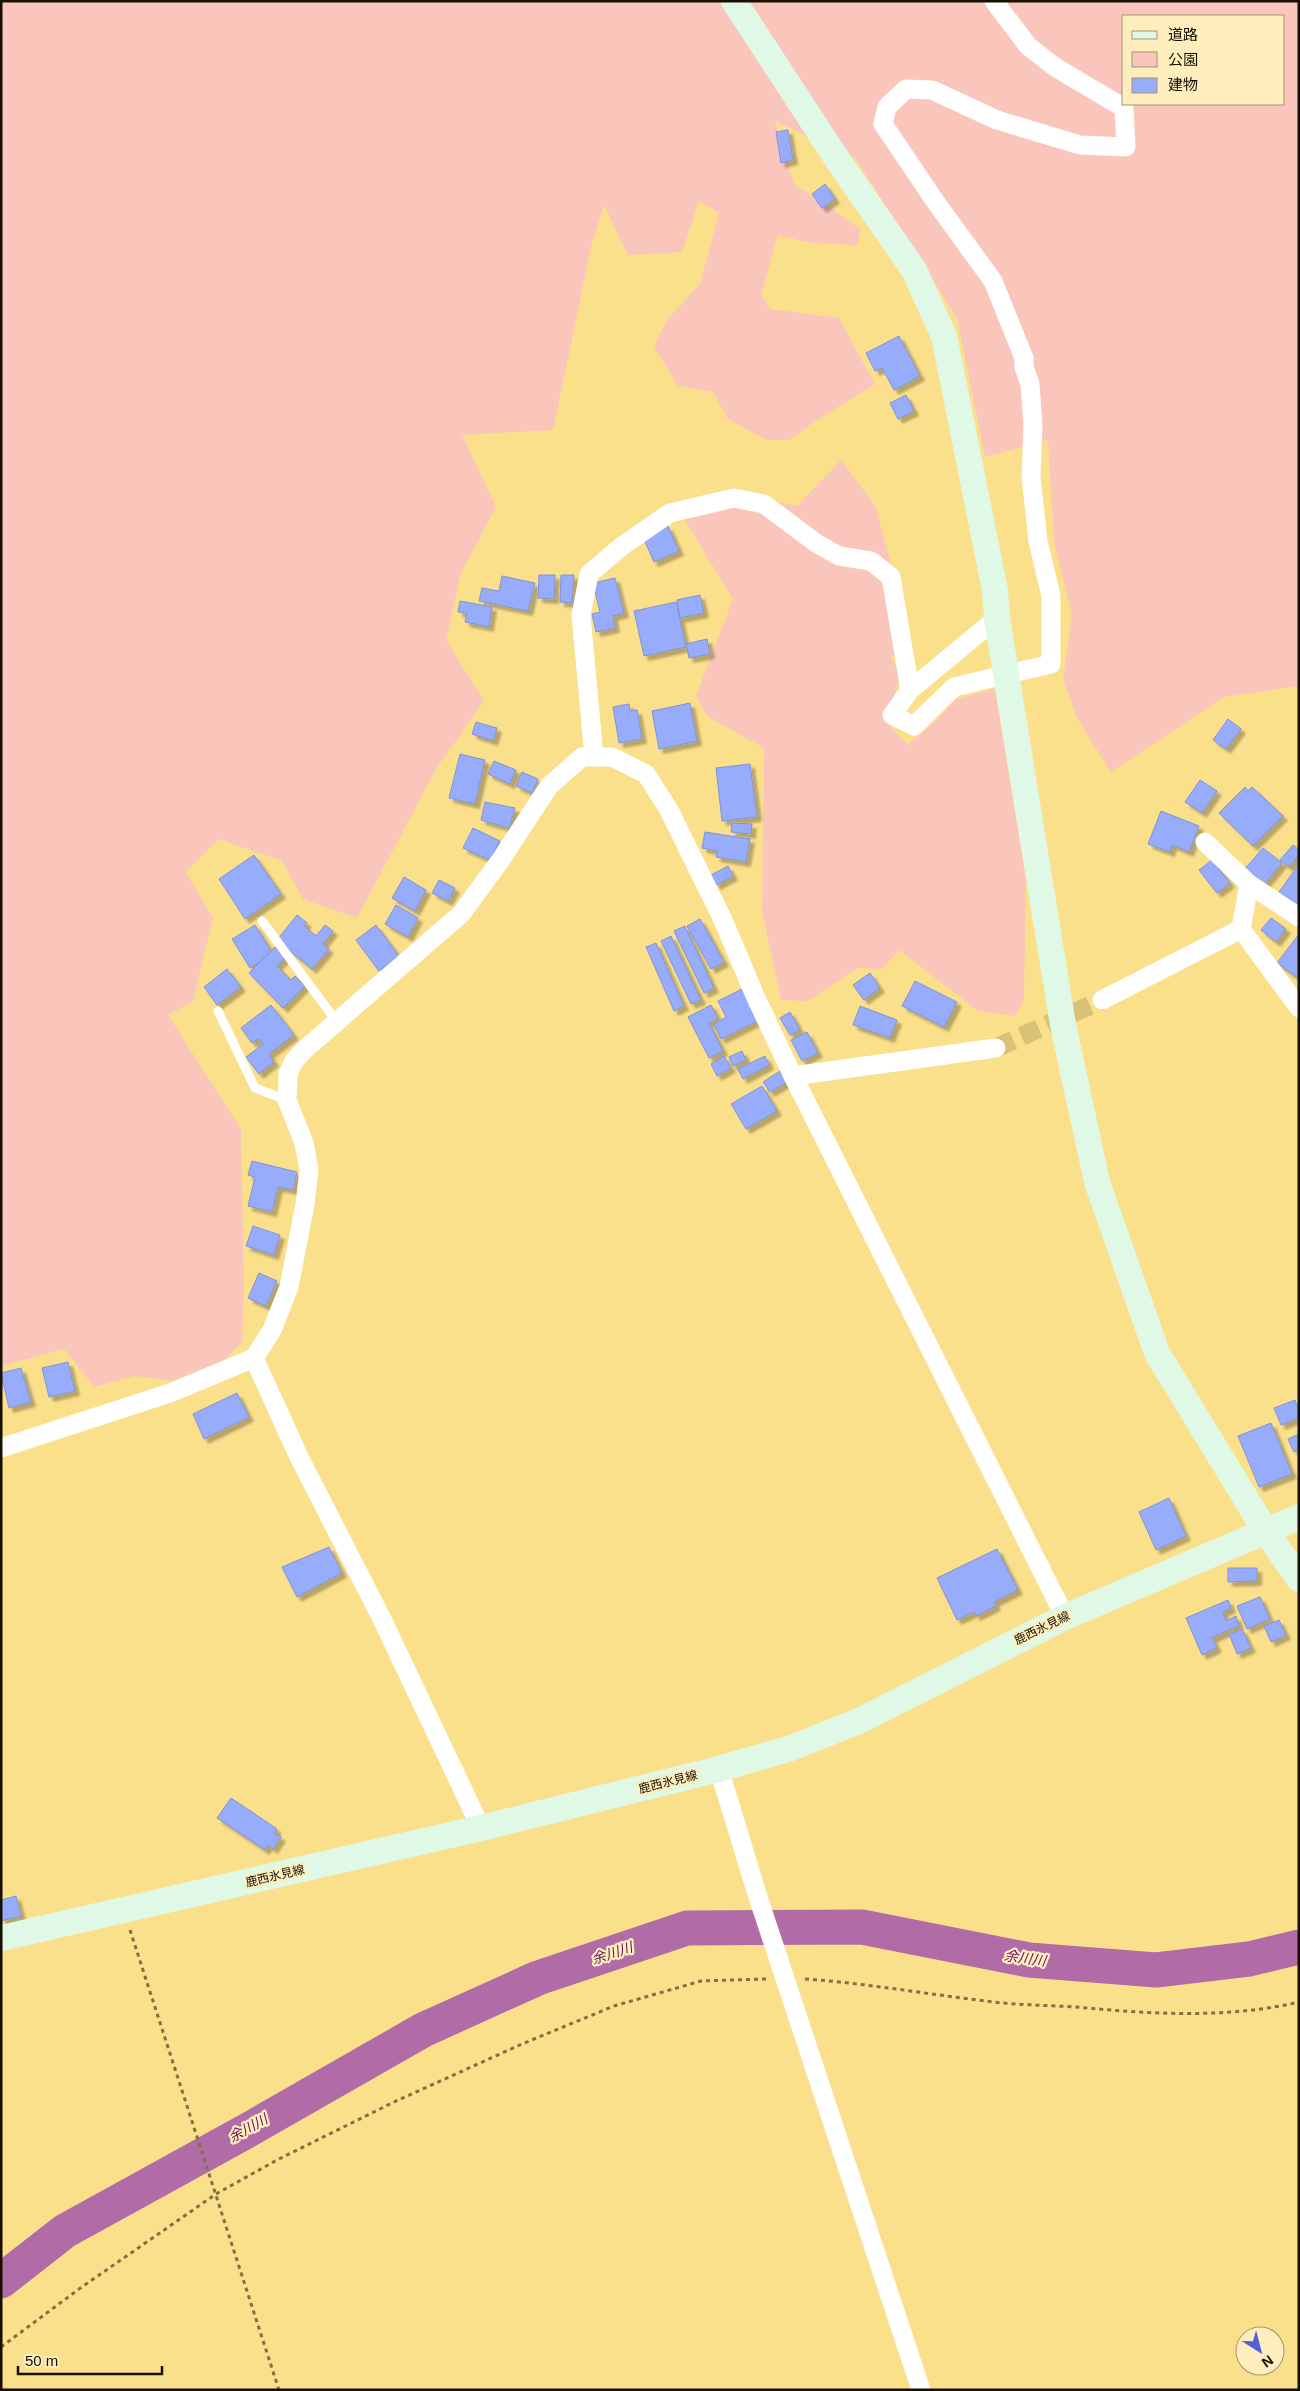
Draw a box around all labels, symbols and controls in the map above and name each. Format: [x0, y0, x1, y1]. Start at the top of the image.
legend [1122, 15, 1285, 105]
text: 道路 [1168, 26, 1198, 43]
text: 公園 [1168, 51, 1198, 68]
text: 建物 [1168, 76, 1198, 93]
street label: 鹿西氷見線 [1012, 1609, 1072, 1647]
street label: 鹿西氷見線 [637, 1768, 699, 1796]
street label: 鹿西氷見線 [244, 1862, 306, 1890]
water label: 余川川 [590, 1938, 636, 1967]
water label: 余川川 [1003, 1947, 1049, 1969]
water label: 余川川 [226, 2110, 272, 2145]
north arrow [1235, 2326, 1285, 2376]
scale bar [18, 2344, 161, 2376]
text: 50 m [25, 2352, 58, 2369]
text: N [1259, 2352, 1276, 2371]

